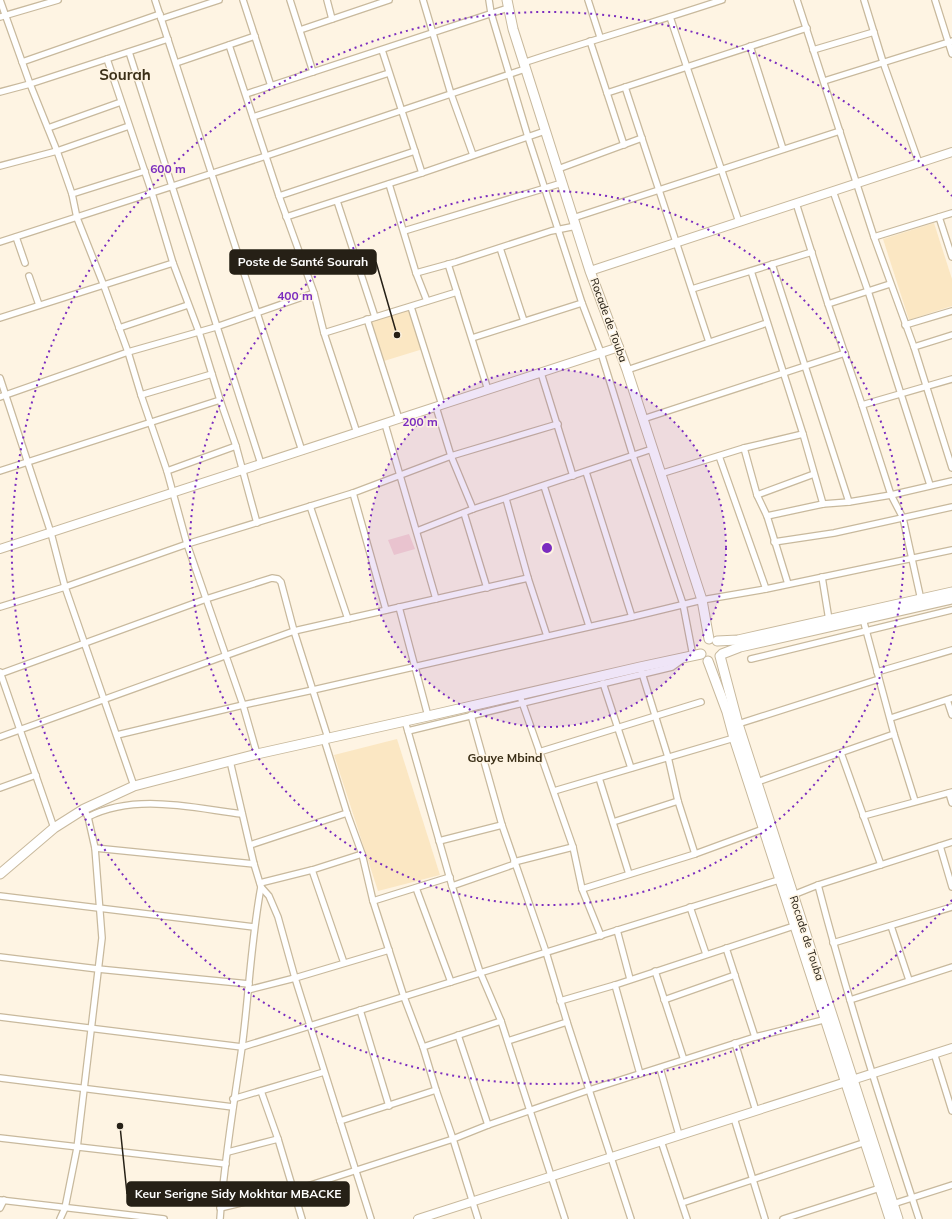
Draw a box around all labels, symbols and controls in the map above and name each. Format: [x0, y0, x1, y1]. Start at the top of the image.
district label: Sourah [99, 65, 151, 84]
text: 600 m [150, 161, 186, 176]
callout: Poste de Santé Sourah [230, 250, 376, 274]
text: Poste de Santé Sourah [238, 254, 368, 269]
street label: Rocade de Touba [587, 276, 631, 364]
text: 400 m [277, 288, 313, 303]
text: 200 m [402, 414, 438, 429]
centre of rings [540, 541, 554, 555]
district label: Gouye Mbind [467, 750, 543, 765]
street label: Rocade de Touba [787, 894, 827, 982]
callout: Keur Serigne Sidy Mokhtar MBACKE [127, 1182, 349, 1206]
text: Keur Serigne Sidy Mokhtar MBACKE [135, 1186, 341, 1201]

